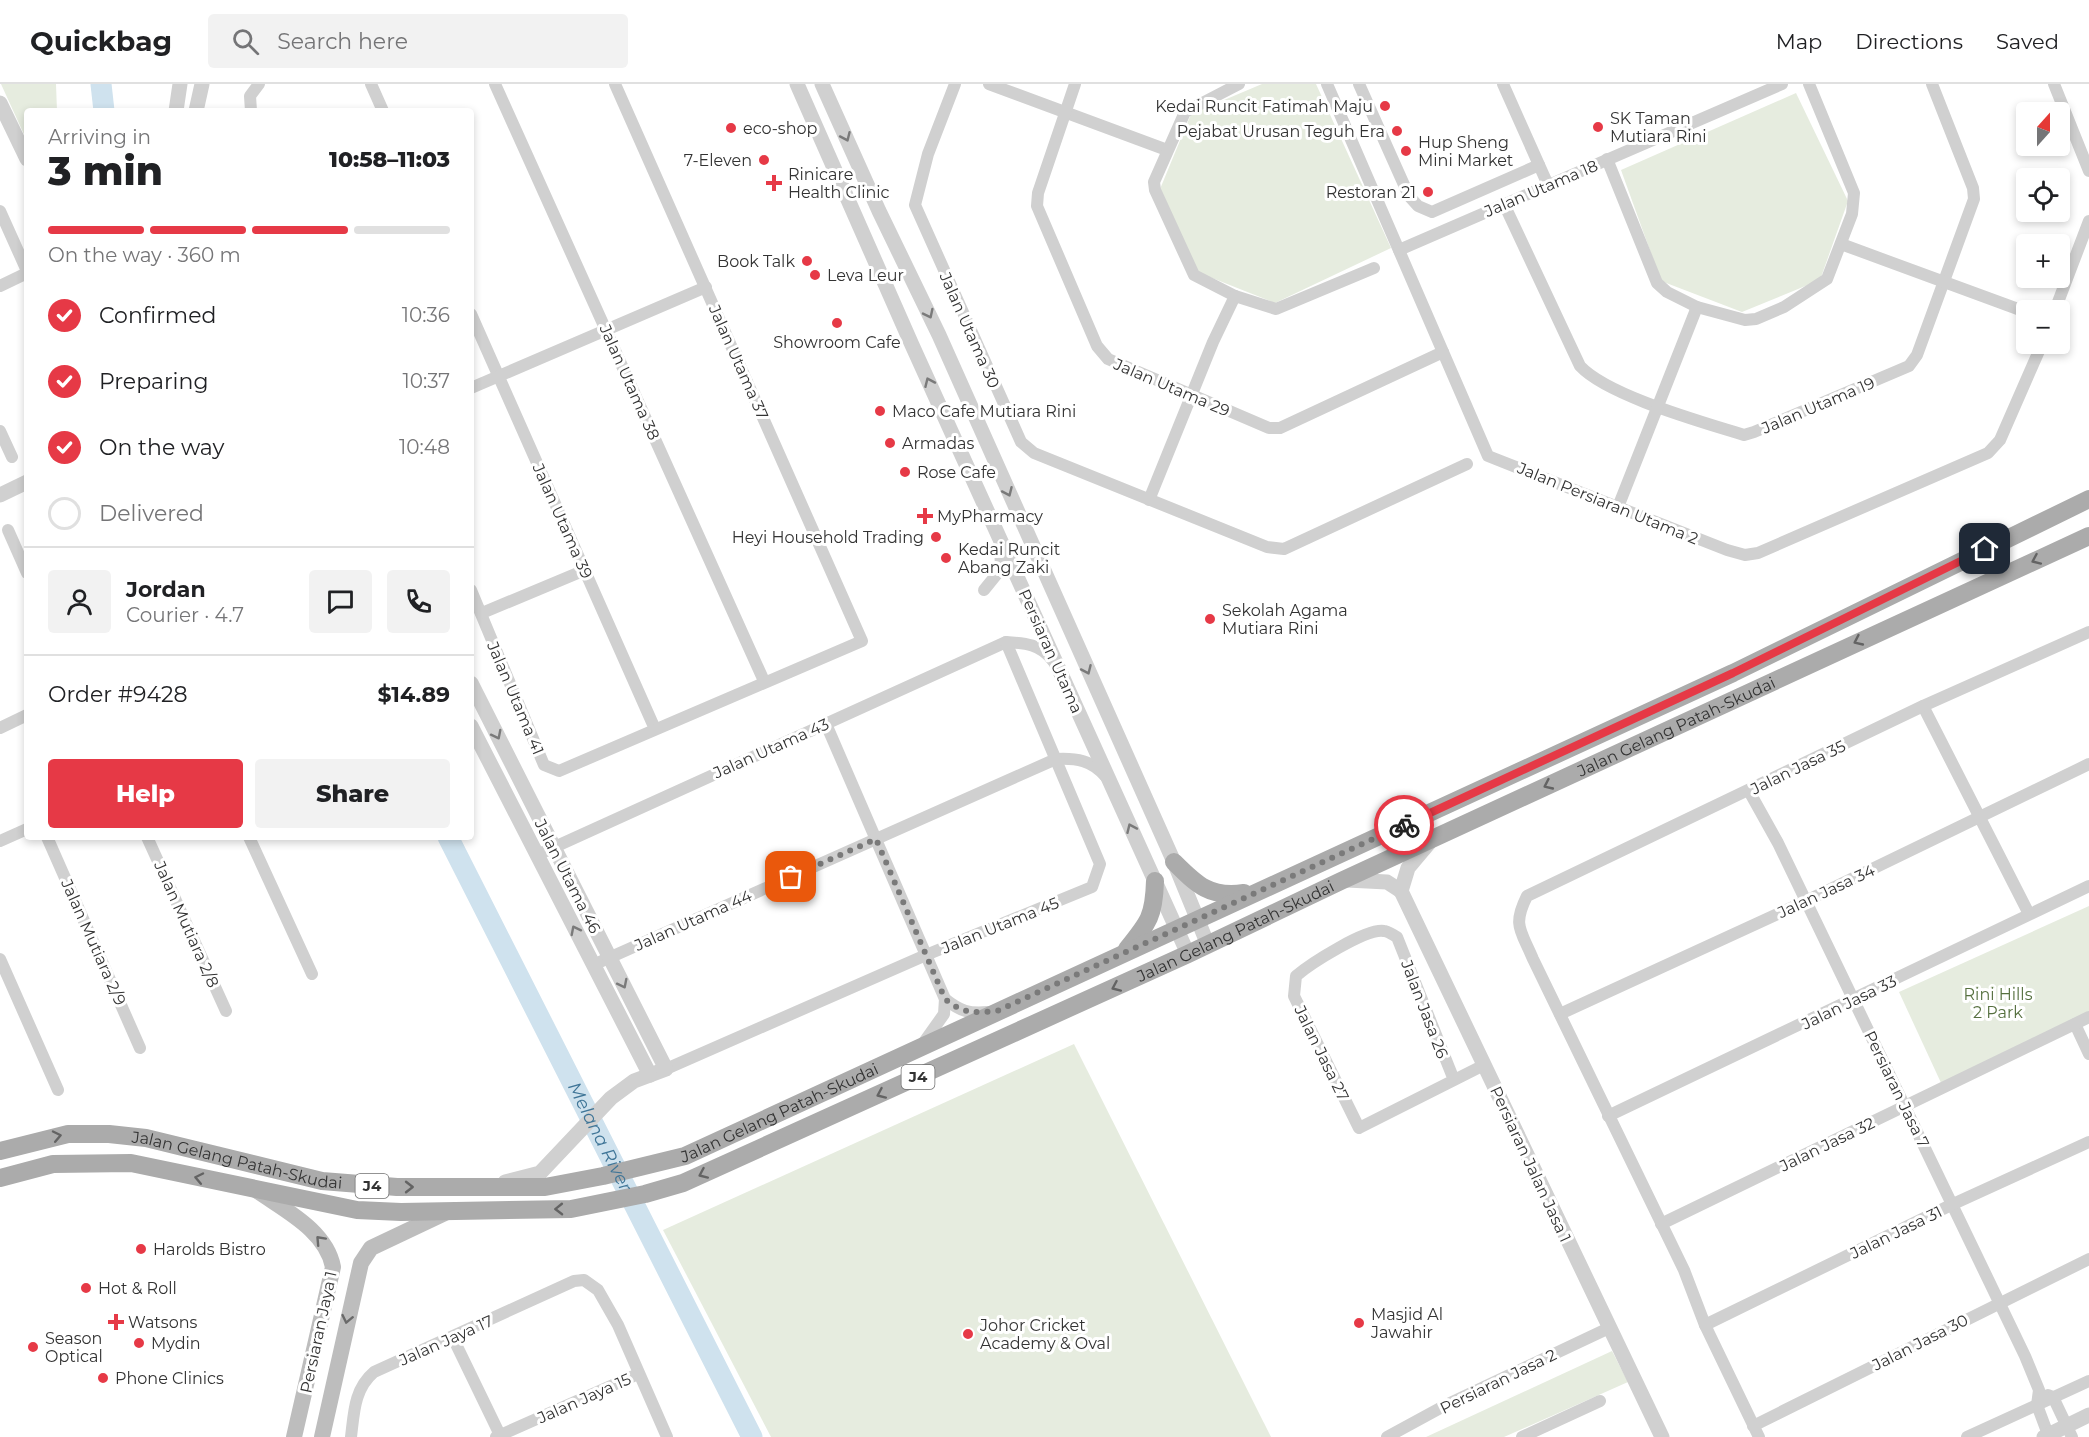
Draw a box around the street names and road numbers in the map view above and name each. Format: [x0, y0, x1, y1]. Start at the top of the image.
street label: Jalan Utama 18 [1481, 156, 1601, 221]
street label: Jalan Utama 30 [935, 268, 1004, 391]
street label: Jalan Utama 37 [704, 301, 772, 422]
street label: Jalan Utama 38 [595, 321, 664, 443]
street label: Jalan Utama 29 [1110, 354, 1233, 420]
street label: Jalan Utama 19 [1758, 373, 1877, 438]
street label: Jalan Persiaran Utama 2 [1514, 458, 1701, 548]
street label: Jalan Utama 39 [528, 460, 596, 582]
street label: Persiaran Utama [1015, 586, 1086, 716]
street label: Jalan Utama 41 [483, 638, 548, 758]
street label: Jalan Gelang Patah-Skudai [1574, 673, 1778, 781]
street label: Jalan Utama 43 [710, 714, 832, 783]
street label: Jalan Jasa 35 [1747, 736, 1849, 799]
street label: Jalan Utama 46 [530, 815, 605, 937]
street label: Jalan Mutiara 2/8 [150, 857, 223, 990]
street label: Jalan Jasa 34 [1774, 861, 1878, 923]
street label: Jalan Mutiara 2/9 [57, 875, 130, 1008]
street label: Jalan Gelang Patah-Skudai [1133, 877, 1337, 986]
street label: Jalan Utama 44 [631, 886, 755, 955]
street label: Jalan Utama 45 [938, 893, 1062, 958]
street label: Jalan Jasa 26 [1397, 956, 1452, 1061]
street label: Jalan Jasa 33 [1798, 971, 1900, 1034]
street label: Jalan Jasa 27 [1290, 1002, 1353, 1104]
street label: Persiaran Jasa 7 [1860, 1028, 1933, 1151]
street label: Jalan Gelang Patah-Skudai [678, 1059, 881, 1167]
road number: J4 [902, 1065, 934, 1089]
street label: Persiaran Jalan Jasa 1 [1486, 1083, 1575, 1245]
street label: Jalan Jasa 32 [1776, 1113, 1878, 1176]
street label: Jalan Gelang Patah-Skudai [130, 1127, 343, 1193]
road number: J4 [356, 1174, 388, 1198]
street label: Jalan Jasa 31 [1846, 1202, 1945, 1263]
street label: Persiaran Jaya 1 [296, 1269, 341, 1395]
street label: Jalan Jasa 30 [1868, 1310, 1971, 1375]
street label: Jalan Jaya 17 [395, 1311, 496, 1370]
street label: Persiaran Jasa 2 [1437, 1345, 1559, 1418]
street label: Jalan Jaya 15 [534, 1369, 634, 1428]

